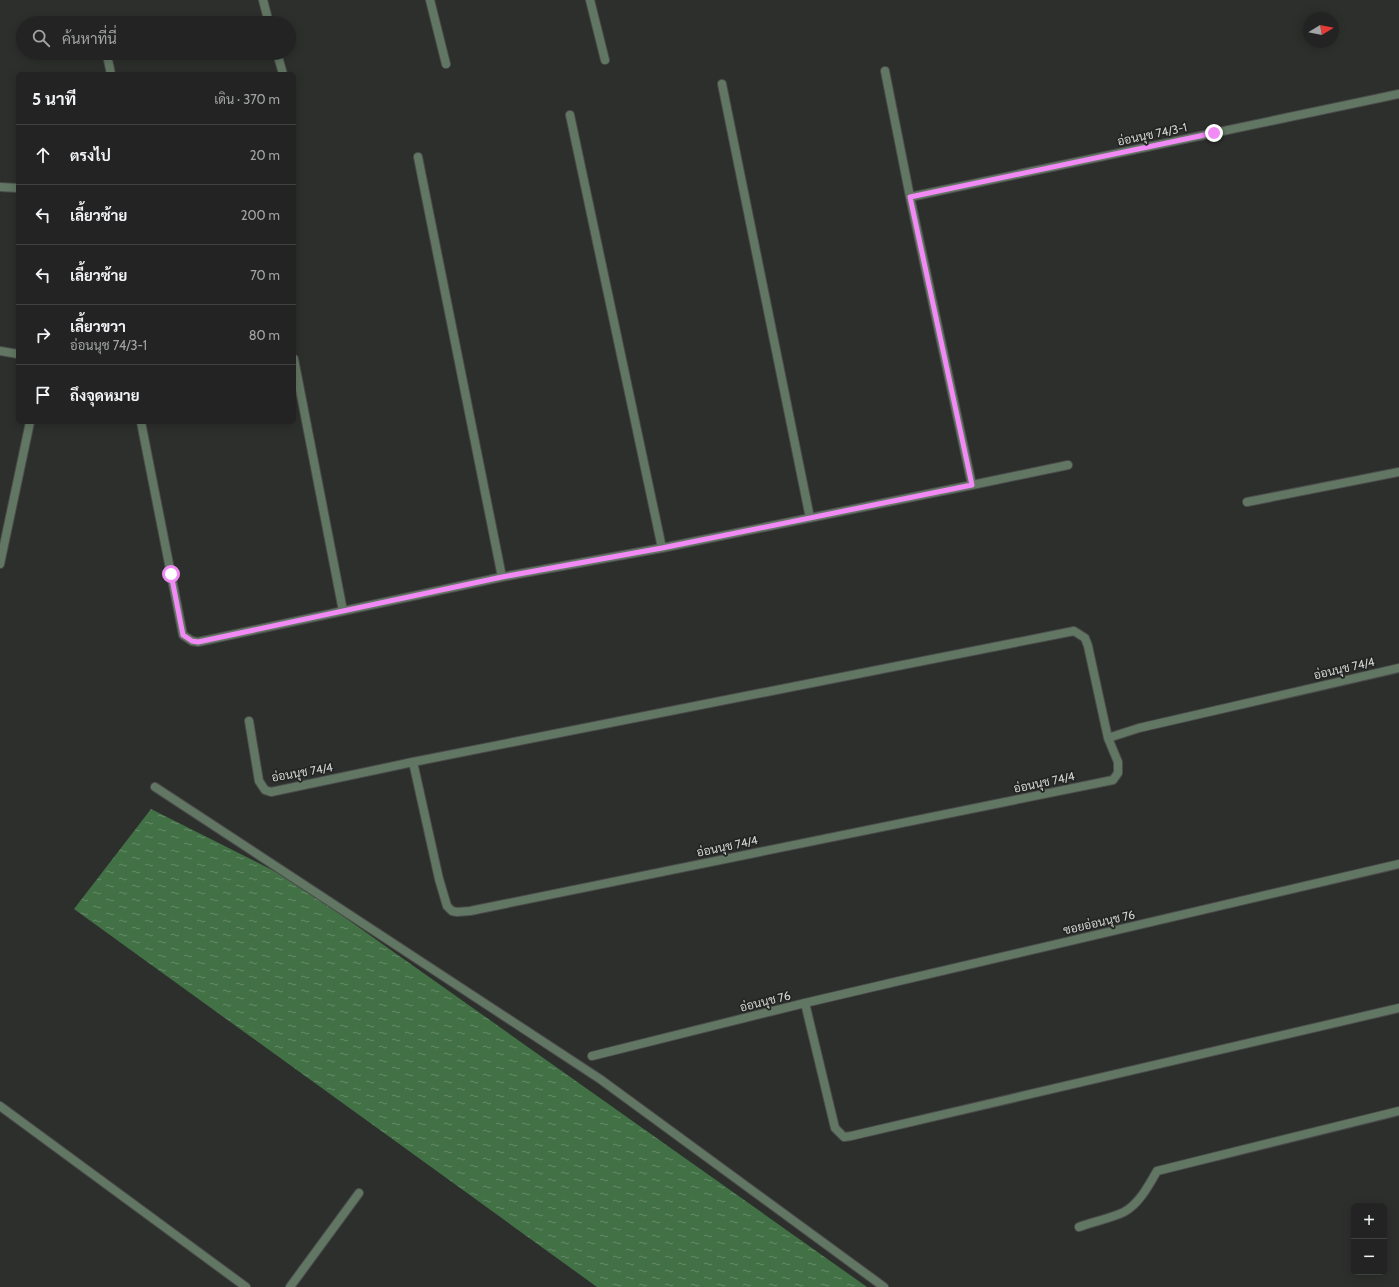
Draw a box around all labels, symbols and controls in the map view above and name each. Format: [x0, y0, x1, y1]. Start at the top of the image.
north arrow [1303, 12, 1339, 48]
search box [16, 16, 296, 60]
icon: search [30, 27, 52, 49]
text: ค้นหาที่นี่ [62, 30, 117, 48]
text: 5 นาที [32, 89, 76, 109]
text: เดิน · 370 m [214, 91, 280, 107]
street label: อ่อนนุช 74/3-1 [1116, 119, 1189, 151]
route end [1205, 124, 1223, 142]
icon: ahead [32, 144, 54, 166]
text: ตรงไป [70, 147, 111, 165]
text: 20 m [250, 147, 280, 163]
icon: left [32, 204, 54, 226]
text: เลี้ยวซ้าย [70, 207, 127, 225]
text: 200 m [241, 207, 280, 223]
icon: left [32, 264, 54, 286]
text: เลี้ยวซ้าย [70, 267, 127, 285]
text: 70 m [250, 267, 280, 283]
text: เลี้ยวขวา [70, 318, 126, 336]
icon: right [32, 324, 54, 346]
text: 80 m [249, 327, 280, 343]
text: อ่อนนุช 74/3-1 [70, 337, 147, 353]
icon: arrive [32, 384, 54, 406]
text: ถึงจุดหมาย [70, 387, 140, 405]
route start [162, 565, 180, 583]
street label: อ่อนนุช 74/4 [1312, 654, 1377, 684]
street label: อ่อนนุช 74/4 [270, 759, 334, 787]
street label: อ่อนนุช 74/4 [1012, 768, 1076, 798]
street label: อ่อนนุช 74/4 [695, 832, 759, 862]
street label: ซอยอ่อนนุช 76 [1062, 906, 1137, 939]
street label: อ่อนนุช 76 [738, 987, 793, 1016]
map controls [1351, 1203, 1387, 1275]
button: + [1351, 1203, 1387, 1239]
button: − [1351, 1239, 1387, 1275]

